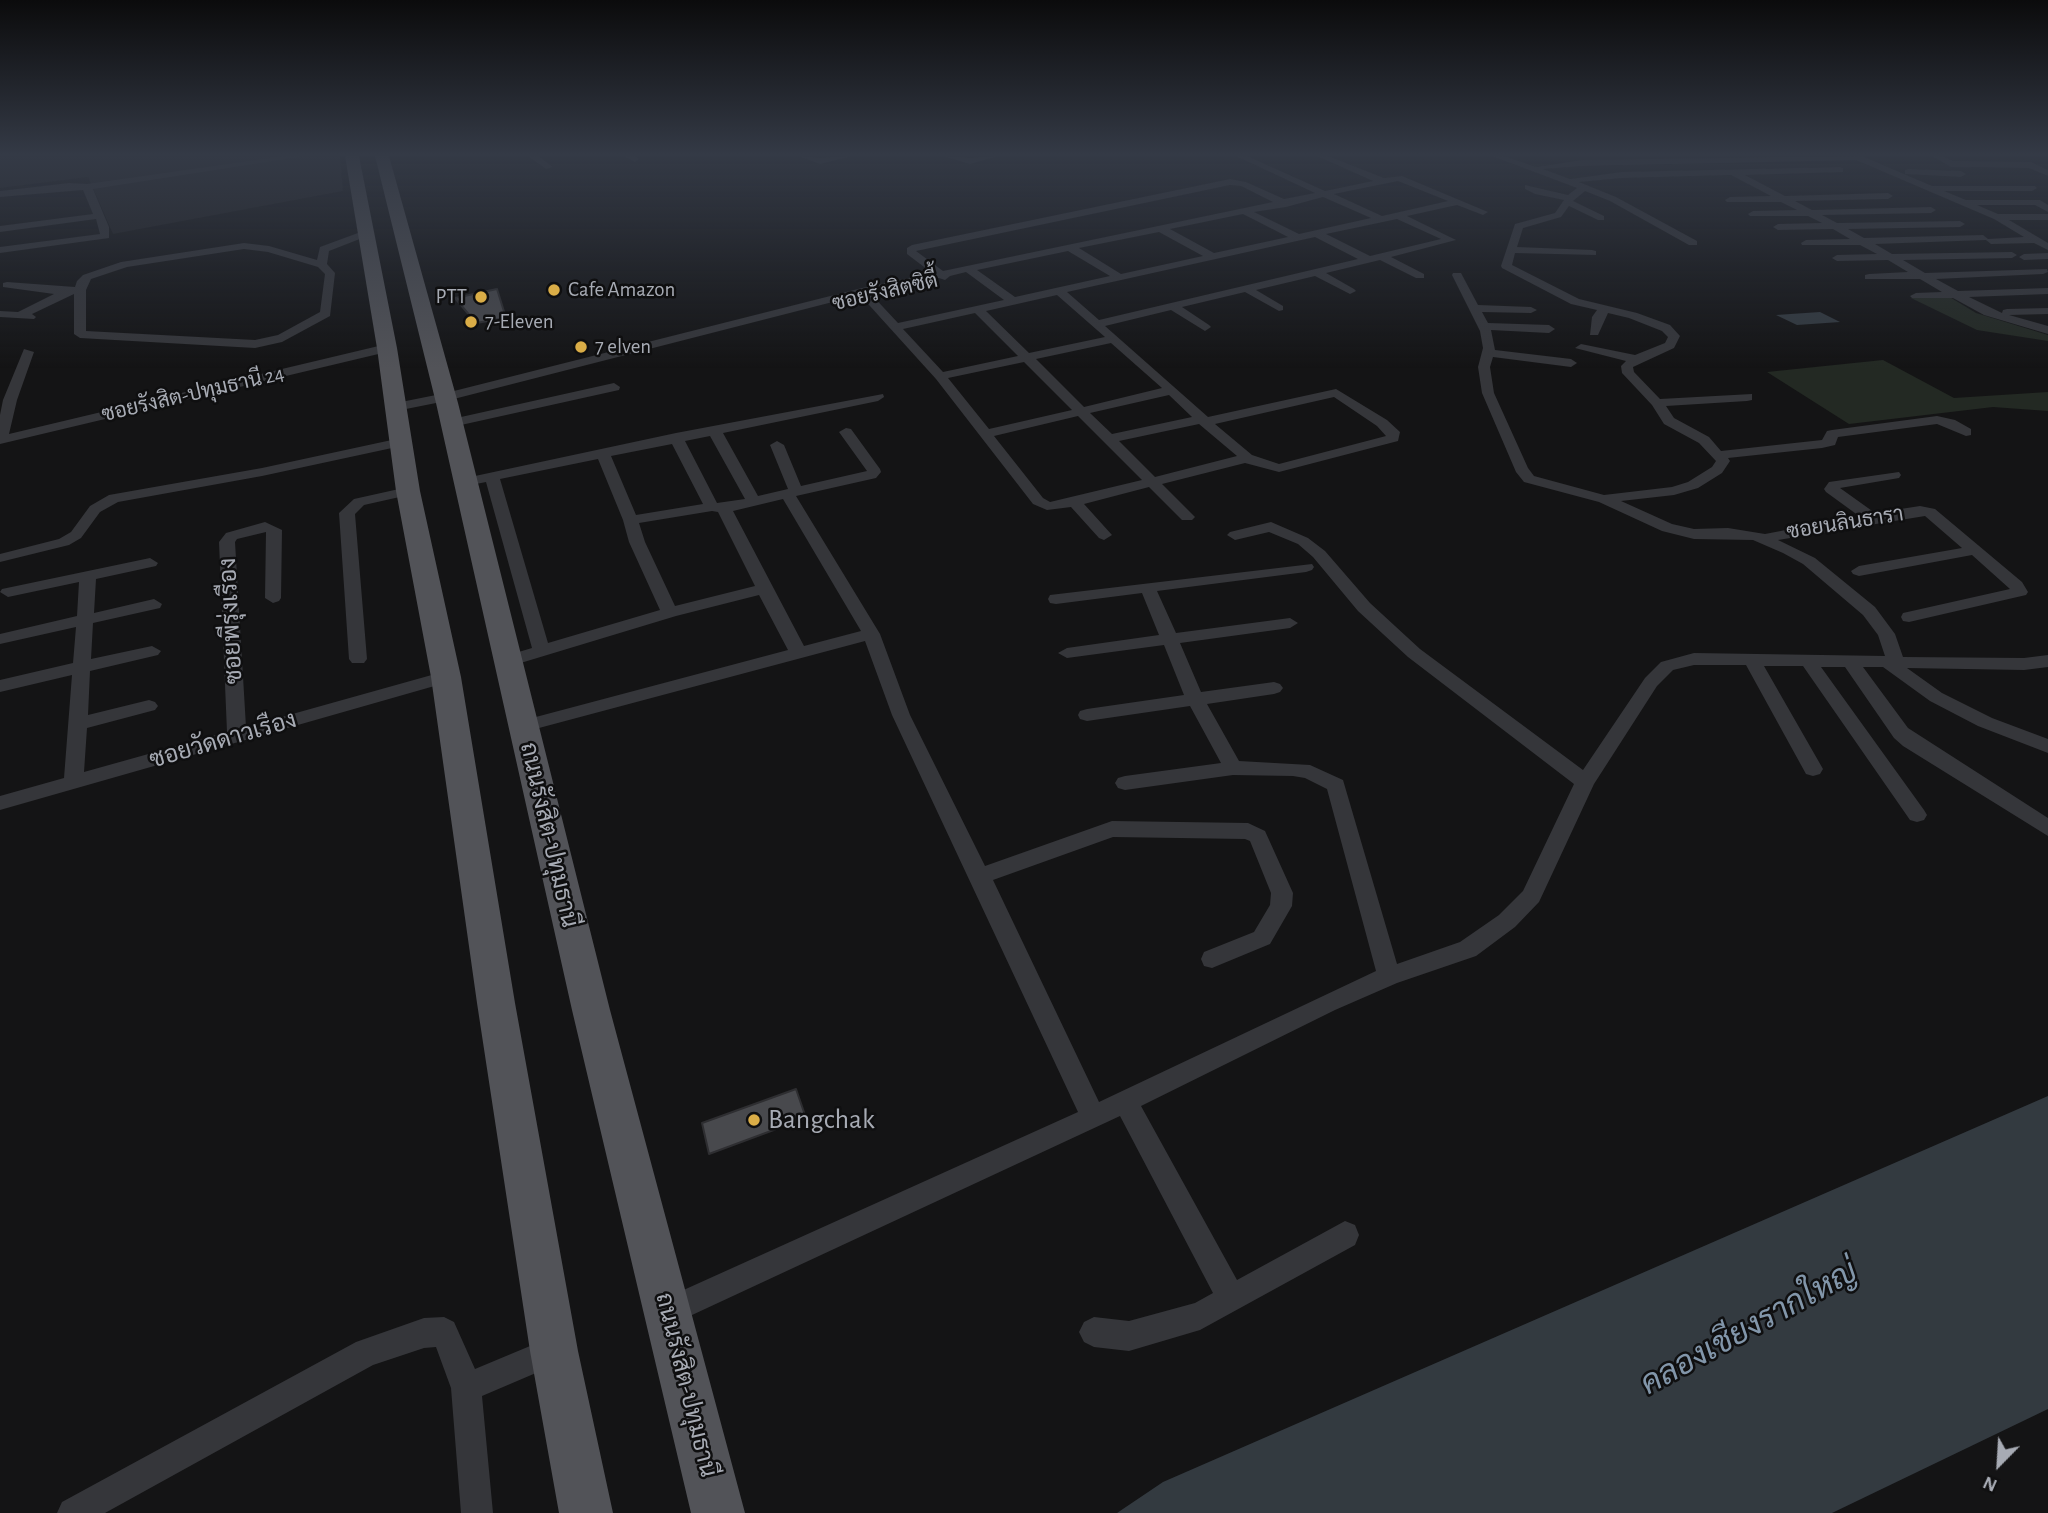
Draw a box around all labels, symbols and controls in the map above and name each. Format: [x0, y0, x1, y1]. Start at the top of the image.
street label: ซอยรังสิตซิตี้ [830, 268, 940, 316]
place label: Cafe Amazon [568, 277, 675, 303]
marker: Cafe Amazon [546, 282, 562, 298]
place label: PTT [436, 284, 467, 310]
marker: PTT [473, 289, 489, 305]
place label: 7-Eleven [485, 309, 554, 335]
marker: 7-Eleven [463, 314, 479, 330]
place label: 7 elven [595, 334, 651, 360]
marker: 7 elven [573, 339, 589, 355]
street label: ซอยรังสิต-ปทุมธานี 24 [99, 361, 287, 427]
street label: ซอยนลินธารา [1785, 501, 1905, 545]
street label: ซอยพีรุ่งเรือง [213, 557, 249, 685]
street label: ซอยวัดดาวเรือง [146, 705, 300, 775]
street label: ถนนรังสิต-ปทุมธานี [514, 740, 584, 930]
place label: Bangchak [768, 1103, 875, 1137]
marker: Bangchak [746, 1112, 762, 1128]
water label: คลองเชียงรากใหญ่ [1634, 1253, 1864, 1403]
street label: ถนนรังสิต-ปทุมธานี [649, 1290, 723, 1480]
north arrow [1964, 1429, 2034, 1499]
text: N [1980, 1472, 2000, 1495]

